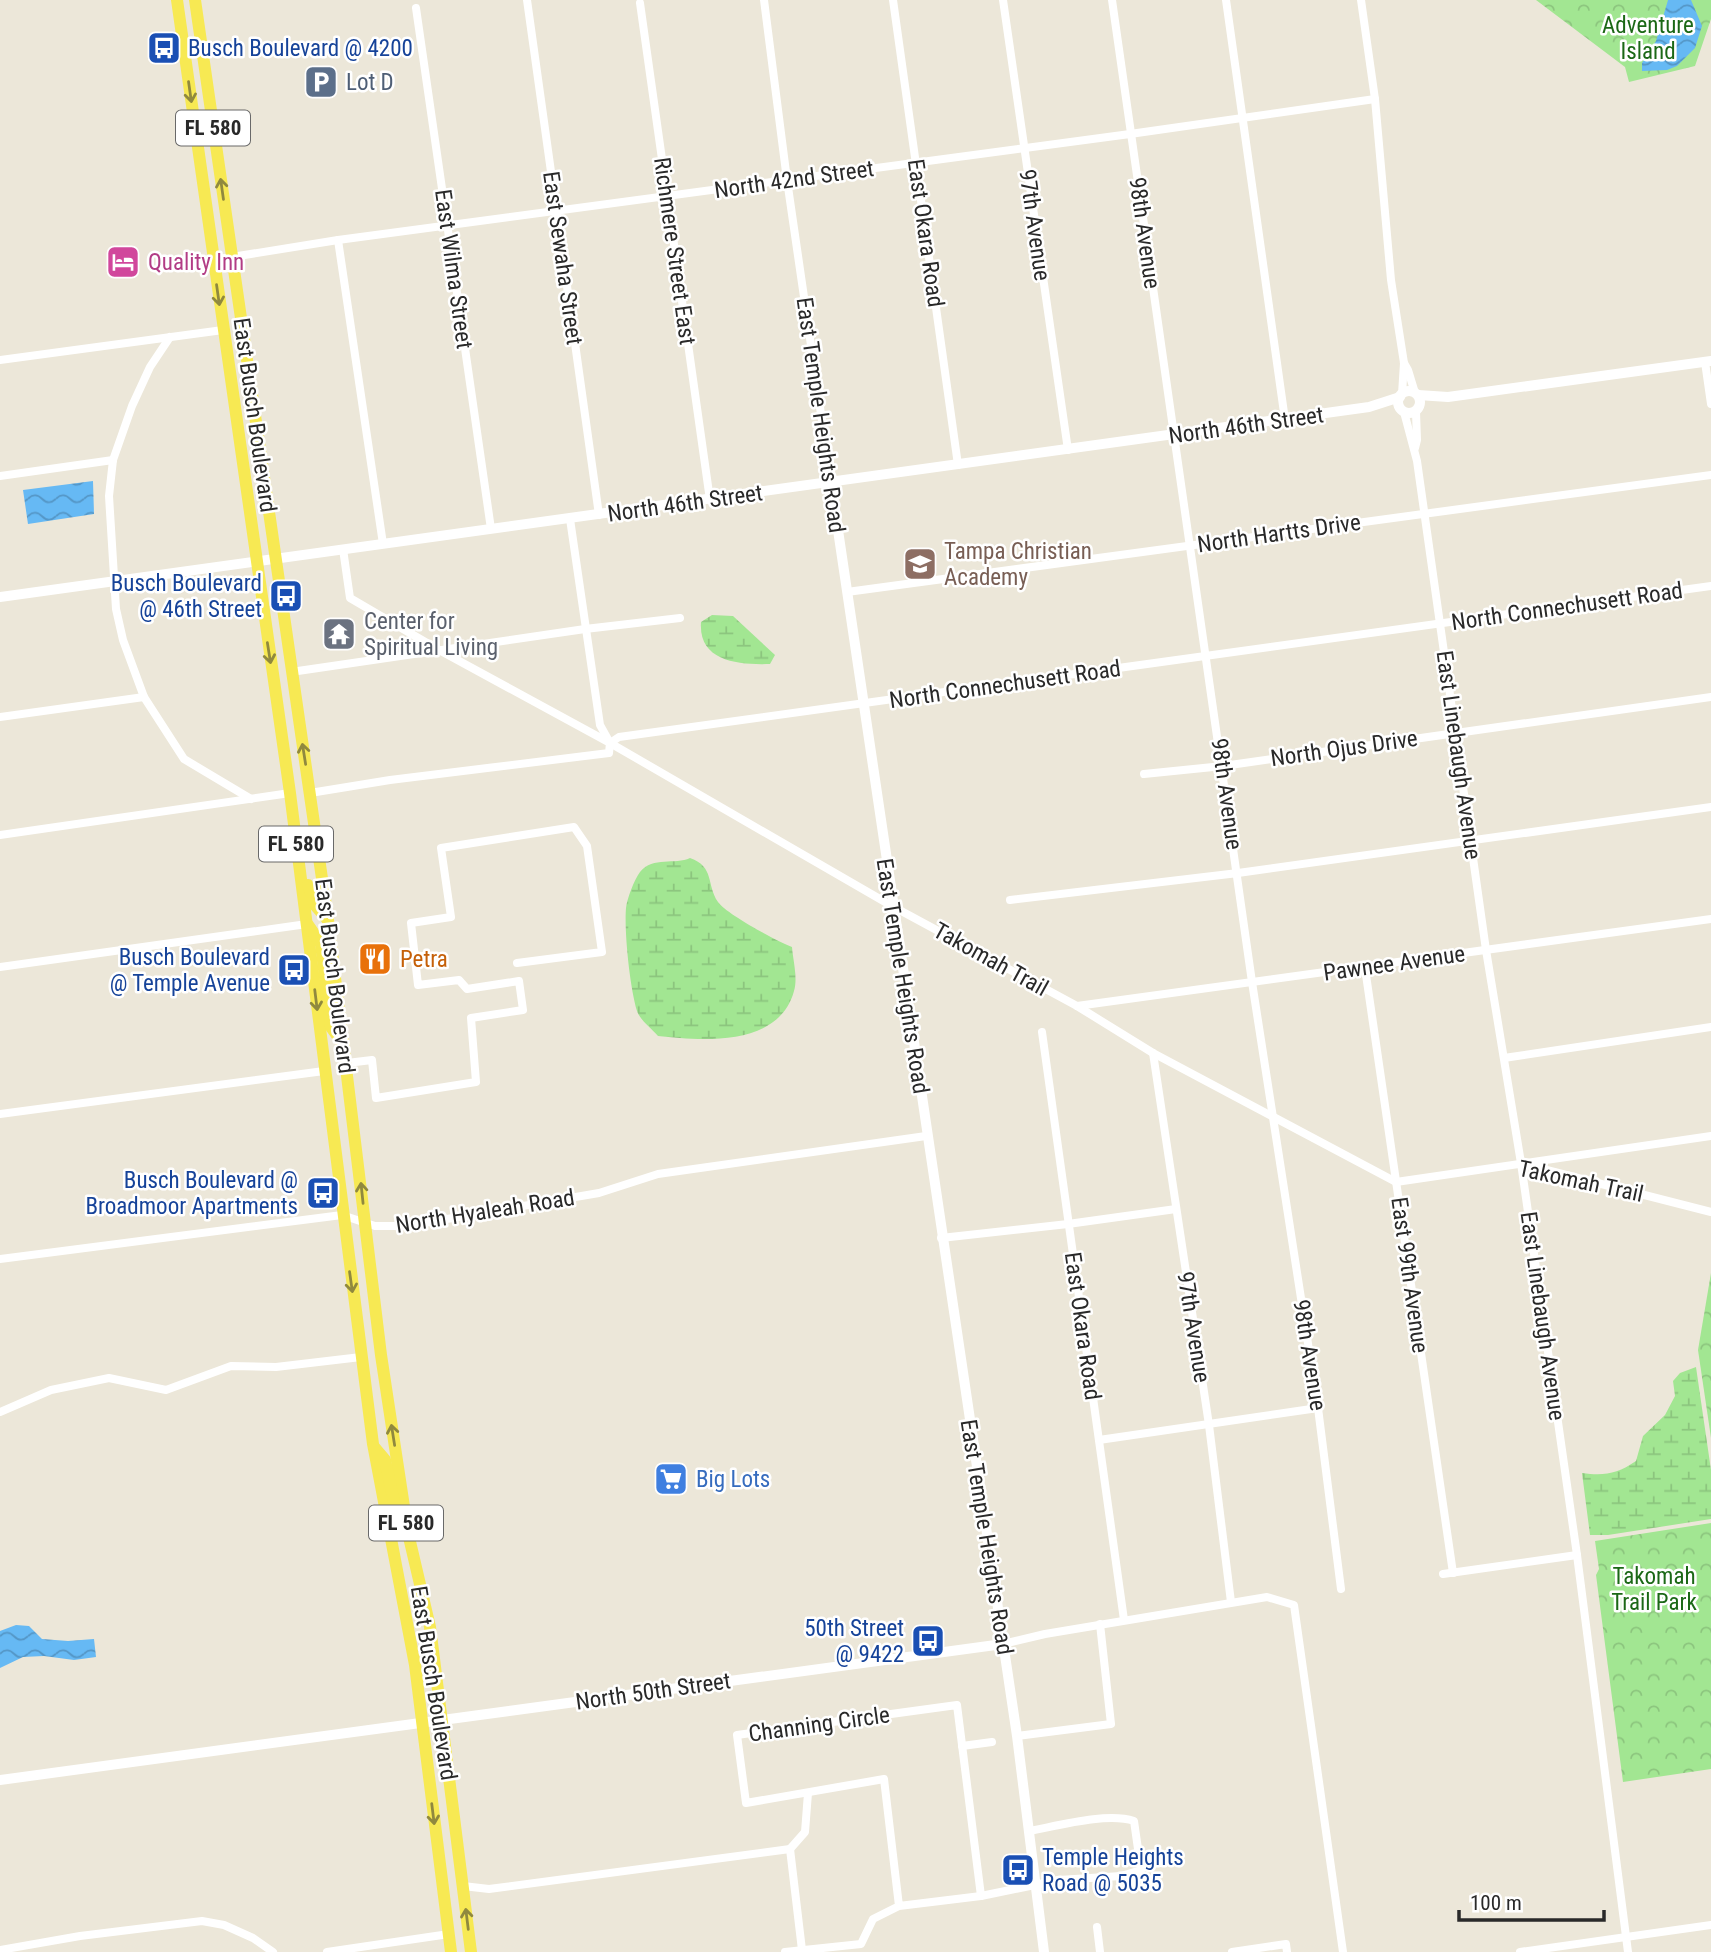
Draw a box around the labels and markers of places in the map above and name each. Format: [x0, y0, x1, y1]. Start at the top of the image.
bus stop icon: Busch Boulevard @ 4200 [145, 29, 183, 67]
place label: Busch Boulevard @ 4200 [188, 35, 413, 62]
parking icon: Lot D [302, 63, 340, 101]
place label: Lot D [346, 69, 394, 96]
hotel icon: Quality Inn [104, 243, 142, 281]
place label: Quality Inn [148, 249, 244, 276]
place label: Tampa Christian Academy [944, 538, 1092, 591]
school or university icon: Tampa Christian Academy [901, 545, 939, 583]
place label: Busch Boulevard @ 46th Street [111, 570, 262, 623]
bus stop icon: Busch Boulevard @ 46th Street [267, 577, 305, 615]
place label: Center for Spiritual Living [364, 608, 498, 661]
temple icon: Center for Spiritual Living [320, 615, 358, 653]
restaurant icon: Petra [356, 940, 394, 978]
place label: Busch Boulevard @ Temple Avenue [110, 944, 270, 997]
place label: Petra [400, 946, 448, 973]
bus stop icon: Busch Boulevard @ Temple Avenue [275, 951, 313, 989]
place label: Busch Boulevard @ Broadmoor Apartments [85, 1167, 298, 1220]
bus stop icon: Busch Boulevard @ Broadmoor Apartments [304, 1174, 342, 1212]
supermarket icon: Big Lots [652, 1460, 690, 1498]
place label: Big Lots [696, 1466, 770, 1493]
place label: 50th Street @ 9422 [804, 1615, 904, 1668]
bus stop icon: 50th Street @ 9422 [909, 1622, 947, 1660]
place label: Temple Heights Road @ 5035 [1042, 1844, 1184, 1897]
bus stop icon: Temple Heights Road @ 5035 [999, 1851, 1037, 1889]

